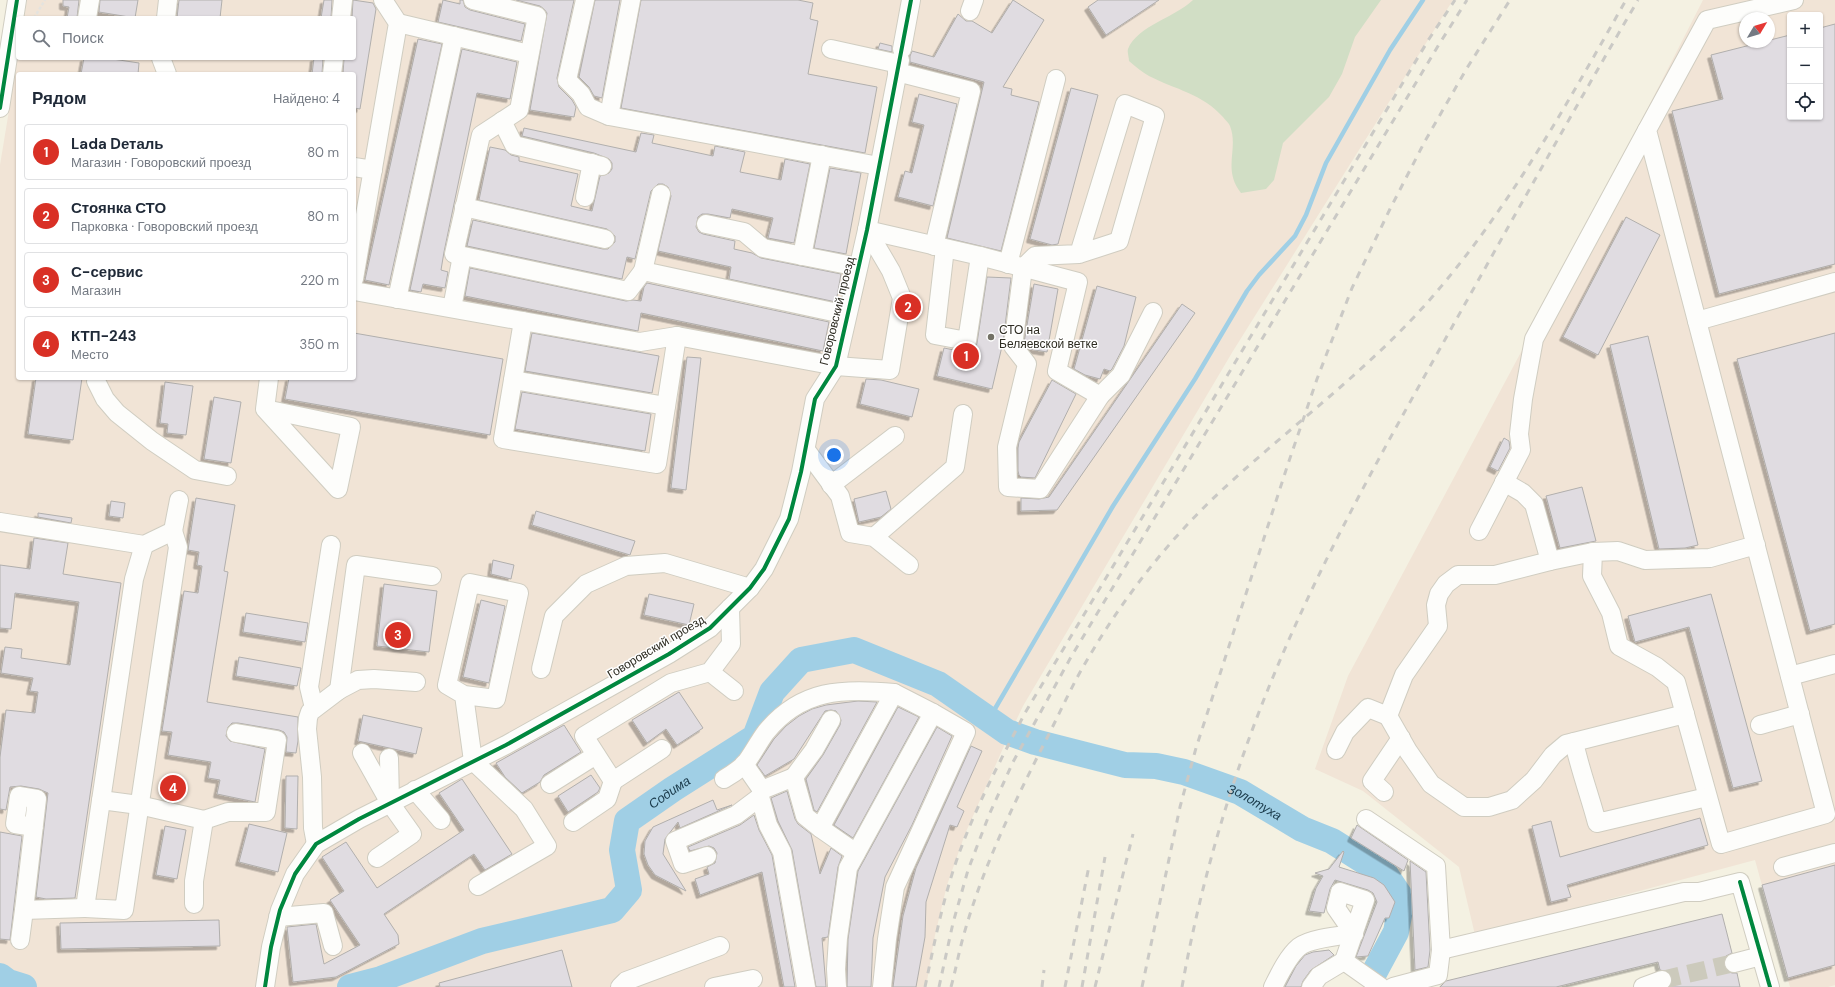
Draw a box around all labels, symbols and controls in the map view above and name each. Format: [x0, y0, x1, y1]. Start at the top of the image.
north arrow [1739, 12, 1775, 48]
map controls [1787, 12, 1823, 120]
button: + [1787, 12, 1823, 48]
search box [16, 16, 356, 60]
icon: search [30, 27, 52, 49]
text: Поиск [62, 28, 104, 48]
button: − [1787, 48, 1823, 84]
button: locate [1787, 84, 1823, 120]
text: Рядом [32, 87, 87, 109]
text: Найдено: 4 [273, 90, 340, 107]
text: Lada Dеталь [71, 134, 164, 154]
text: 1 [44, 144, 48, 161]
text: 80 m [307, 144, 339, 161]
text: Магазин · Говоровский проезд [71, 154, 251, 171]
text: Стоянка СТО [71, 198, 166, 218]
text: 2 [42, 208, 50, 225]
text: 80 m [307, 208, 339, 225]
text: Парковка · Говоровский проезд [71, 218, 258, 235]
street label: Говоровский проезд [816, 255, 858, 367]
text: С-сервис [71, 262, 143, 282]
text: 3 [42, 272, 50, 289]
text: 220 m [300, 272, 339, 289]
text: Магазин [71, 282, 121, 299]
pin: 2 [895, 292, 921, 322]
place label: СТО на Беляевской ветке [999, 322, 1098, 352]
text: КТП-243 [71, 326, 136, 346]
marker: СТО на Беляевской ветке [986, 332, 996, 342]
text: 4 [42, 336, 50, 353]
text: 350 m [299, 336, 339, 353]
pin: 1 [953, 341, 979, 371]
text: Место [71, 346, 109, 363]
your location [824, 445, 844, 465]
street label: Говоровский проезд [604, 612, 708, 682]
pin: 3 [385, 620, 411, 650]
water label: Содима [645, 772, 693, 812]
pin: 4 [160, 773, 186, 803]
water label: Золотуха [1225, 780, 1285, 824]

